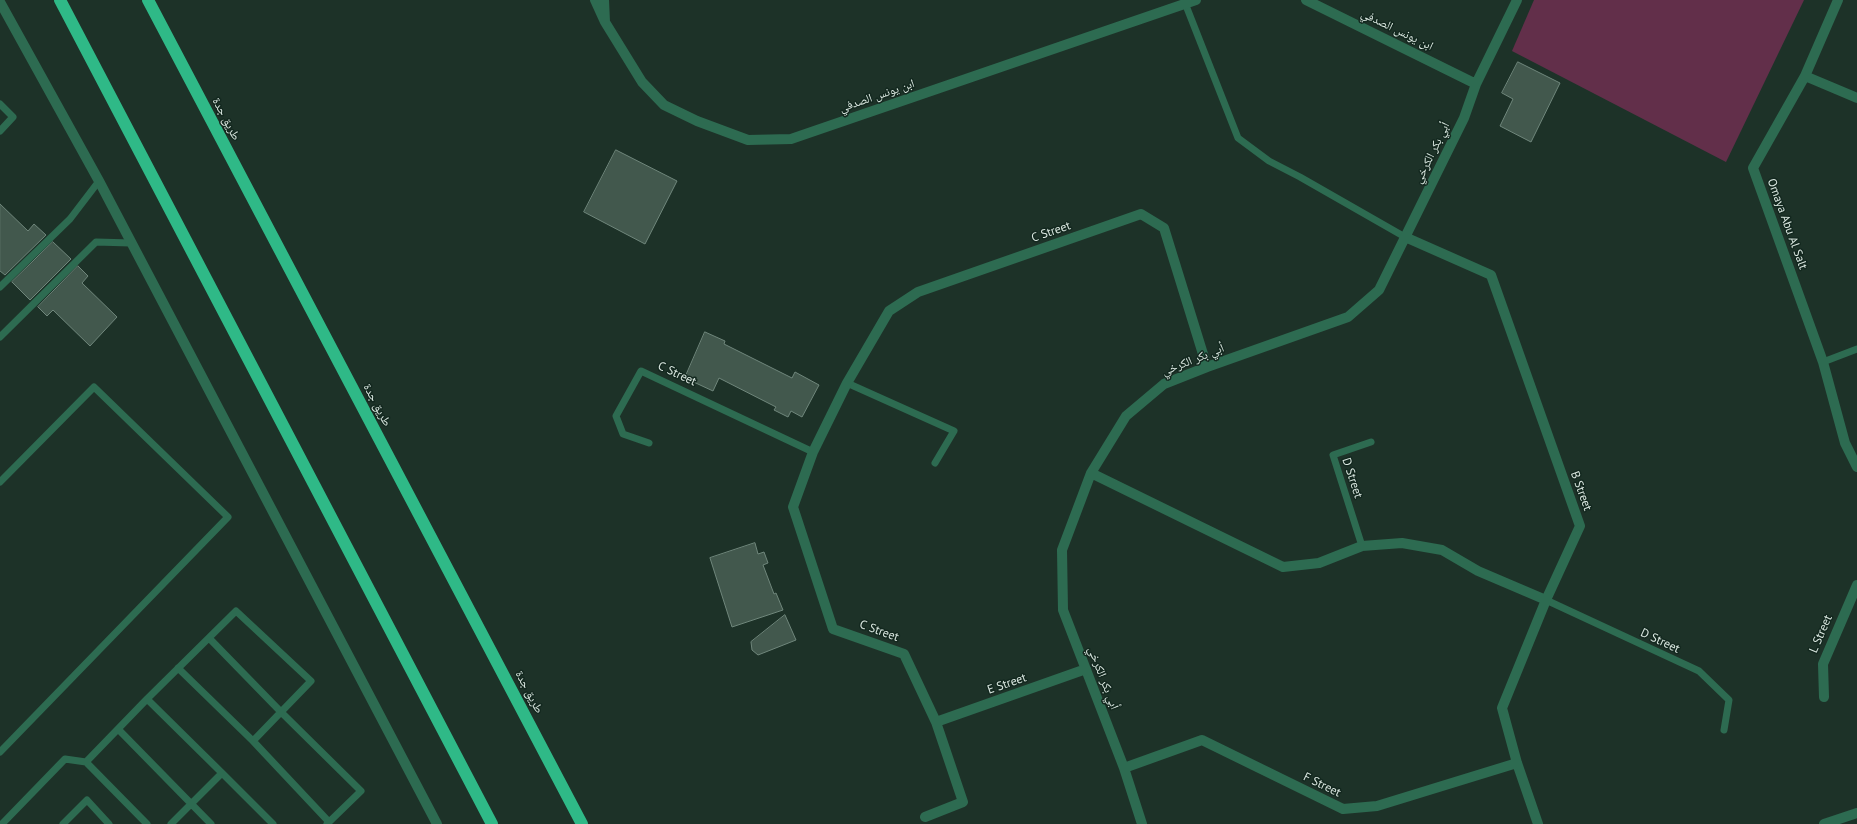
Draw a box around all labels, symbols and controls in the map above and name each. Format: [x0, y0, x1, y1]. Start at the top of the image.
street label: ابن يونس الصدفي [1359, 6, 1435, 54]
street label: ابن يونس الصدفي [838, 76, 916, 116]
street label: طريق جدة [209, 95, 243, 143]
street label: أبي بكر الكرخي [1411, 120, 1453, 186]
street label: Omaya Abu Al Salt [1764, 177, 1810, 271]
street label: C Street [1029, 219, 1073, 245]
street label: أبي بكر الكرخي [1160, 341, 1226, 379]
street label: C Street [656, 359, 698, 389]
street label: طريق جدة [360, 381, 394, 429]
street label: D Street [1339, 456, 1365, 500]
street label: B Street [1567, 469, 1595, 513]
street label: L Street [1807, 613, 1835, 655]
street label: C Street [857, 617, 901, 645]
street label: D Street [1638, 626, 1682, 656]
street label: أبي بكر الكرخي [1084, 645, 1122, 711]
street label: طريق جدة [512, 668, 546, 716]
street label: E Street [986, 671, 1028, 697]
street label: F Street [1301, 770, 1343, 800]

